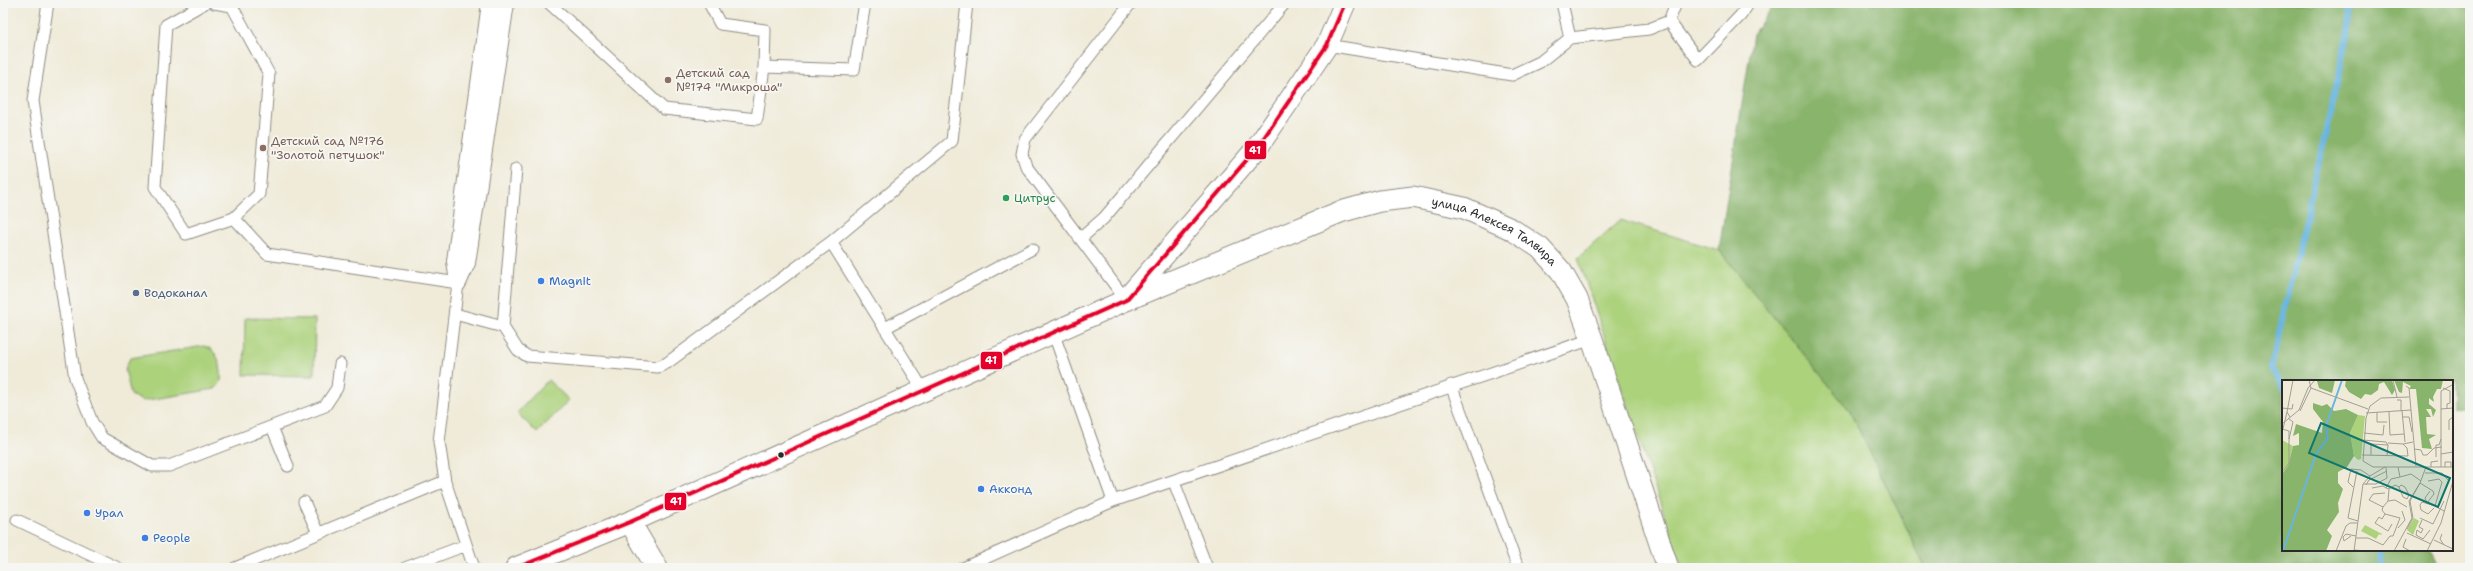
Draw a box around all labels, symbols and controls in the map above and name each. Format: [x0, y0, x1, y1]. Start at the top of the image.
place label: Детский сад №174 "Микроша" [676, 65, 782, 95]
marker: Детский сад №174 "Микроша" [663, 75, 673, 85]
place label: Детский сад №176 "Золотой петушок" [271, 133, 384, 163]
line badge: 41 [1244, 140, 1267, 160]
marker: Детский сад №176 "Золотой петушок" [258, 143, 268, 153]
text: 41 [1249, 143, 1261, 158]
place label: Цитрус [1014, 190, 1056, 206]
marker: Цитрус [1001, 193, 1011, 203]
street label: улица Алексея Талвира [1430, 193, 1561, 270]
place label: Magnit [549, 273, 591, 289]
marker: Magnit [536, 276, 546, 286]
place label: Водоканал [144, 285, 208, 301]
marker: Водоканал [131, 288, 141, 298]
line badge: 41 [980, 351, 1003, 370]
text: 41 [985, 353, 997, 368]
inset map [2282, 380, 2453, 551]
unlabelled marker [776, 450, 786, 460]
place label: Акконд [989, 481, 1032, 497]
marker: Акконд [976, 484, 986, 494]
line badge: 41 [664, 492, 687, 511]
text: 41 [670, 494, 682, 509]
place label: Урал [95, 505, 124, 521]
marker: Урал [82, 508, 92, 518]
place label: People [153, 530, 191, 546]
marker: People [140, 533, 150, 543]

